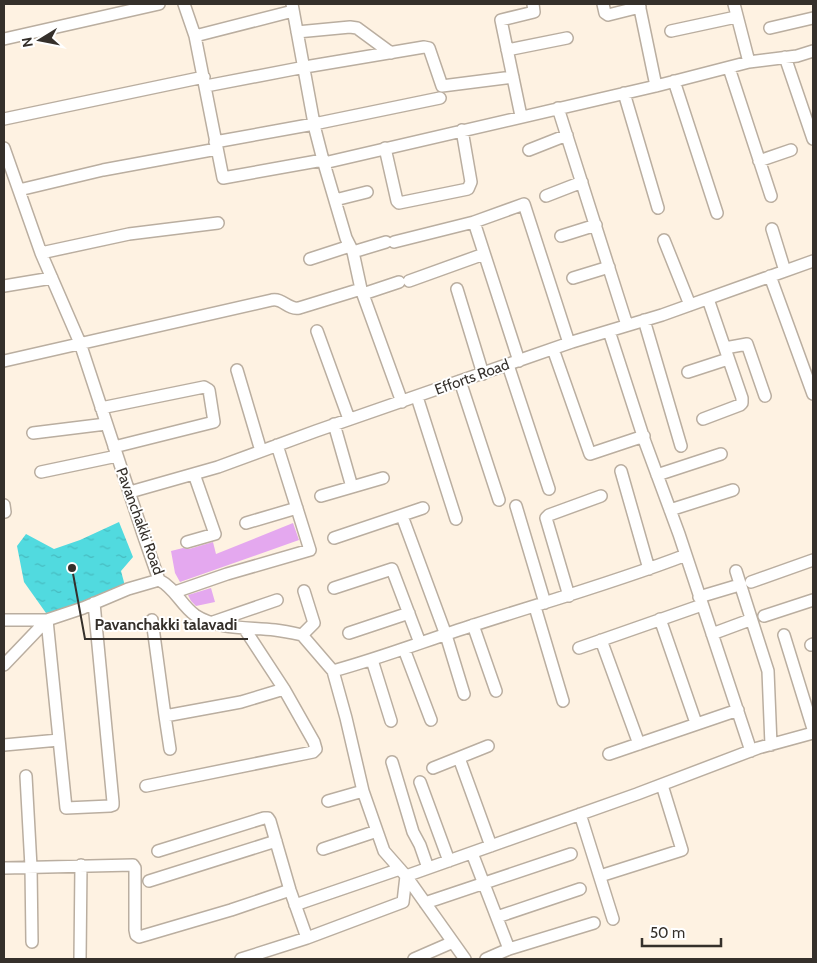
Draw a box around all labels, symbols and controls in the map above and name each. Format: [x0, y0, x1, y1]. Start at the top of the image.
north arrow [15, 15, 65, 65]
text: N [17, 36, 37, 49]
street label: Efforts Road [432, 355, 512, 399]
street label: Pavanchakki Road [112, 465, 168, 577]
callout: Pavanchakki talavadi [85, 608, 248, 639]
text: Pavanchakki talavadi [95, 615, 237, 634]
scale bar [642, 916, 721, 948]
text: 50 m [650, 924, 685, 942]

